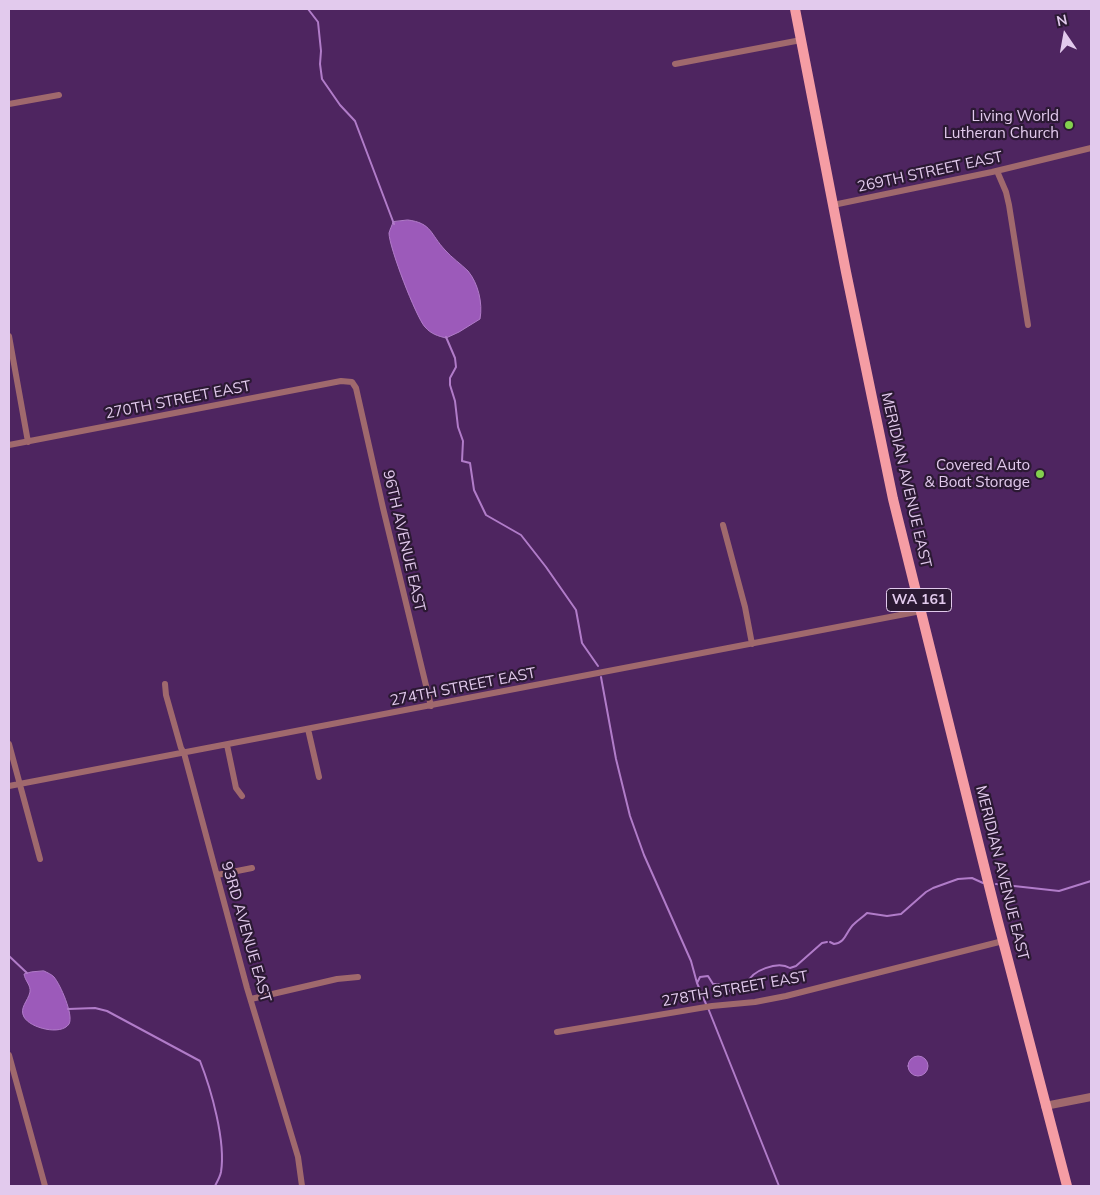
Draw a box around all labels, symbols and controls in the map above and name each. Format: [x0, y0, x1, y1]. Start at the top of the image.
north arrow [1040, 10, 1090, 60]
text: N [1055, 10, 1069, 30]
place label: Living World Lutheran Church [944, 107, 1059, 142]
marker: Living World Lutheran Church [1063, 119, 1075, 131]
street label: 269TH STREET EAST [856, 148, 1004, 196]
street label: 270TH STREET EAST [104, 377, 252, 423]
street label: MERIDIAN AVENUE EAST [877, 391, 935, 569]
place label: Covered Auto & Boat Storage [924, 456, 1030, 491]
marker: Covered Auto & Boat Storage [1034, 468, 1046, 480]
street label: 96TH AVENUE EAST [379, 469, 429, 613]
road number: WA 161 [886, 588, 952, 612]
street label: 274TH STREET EAST [389, 664, 537, 710]
street label: MERIDIAN AVENUE EAST [972, 784, 1032, 962]
street label: 93RD AVENUE EAST [217, 860, 275, 1004]
street label: 278TH STREET EAST [660, 967, 810, 1011]

